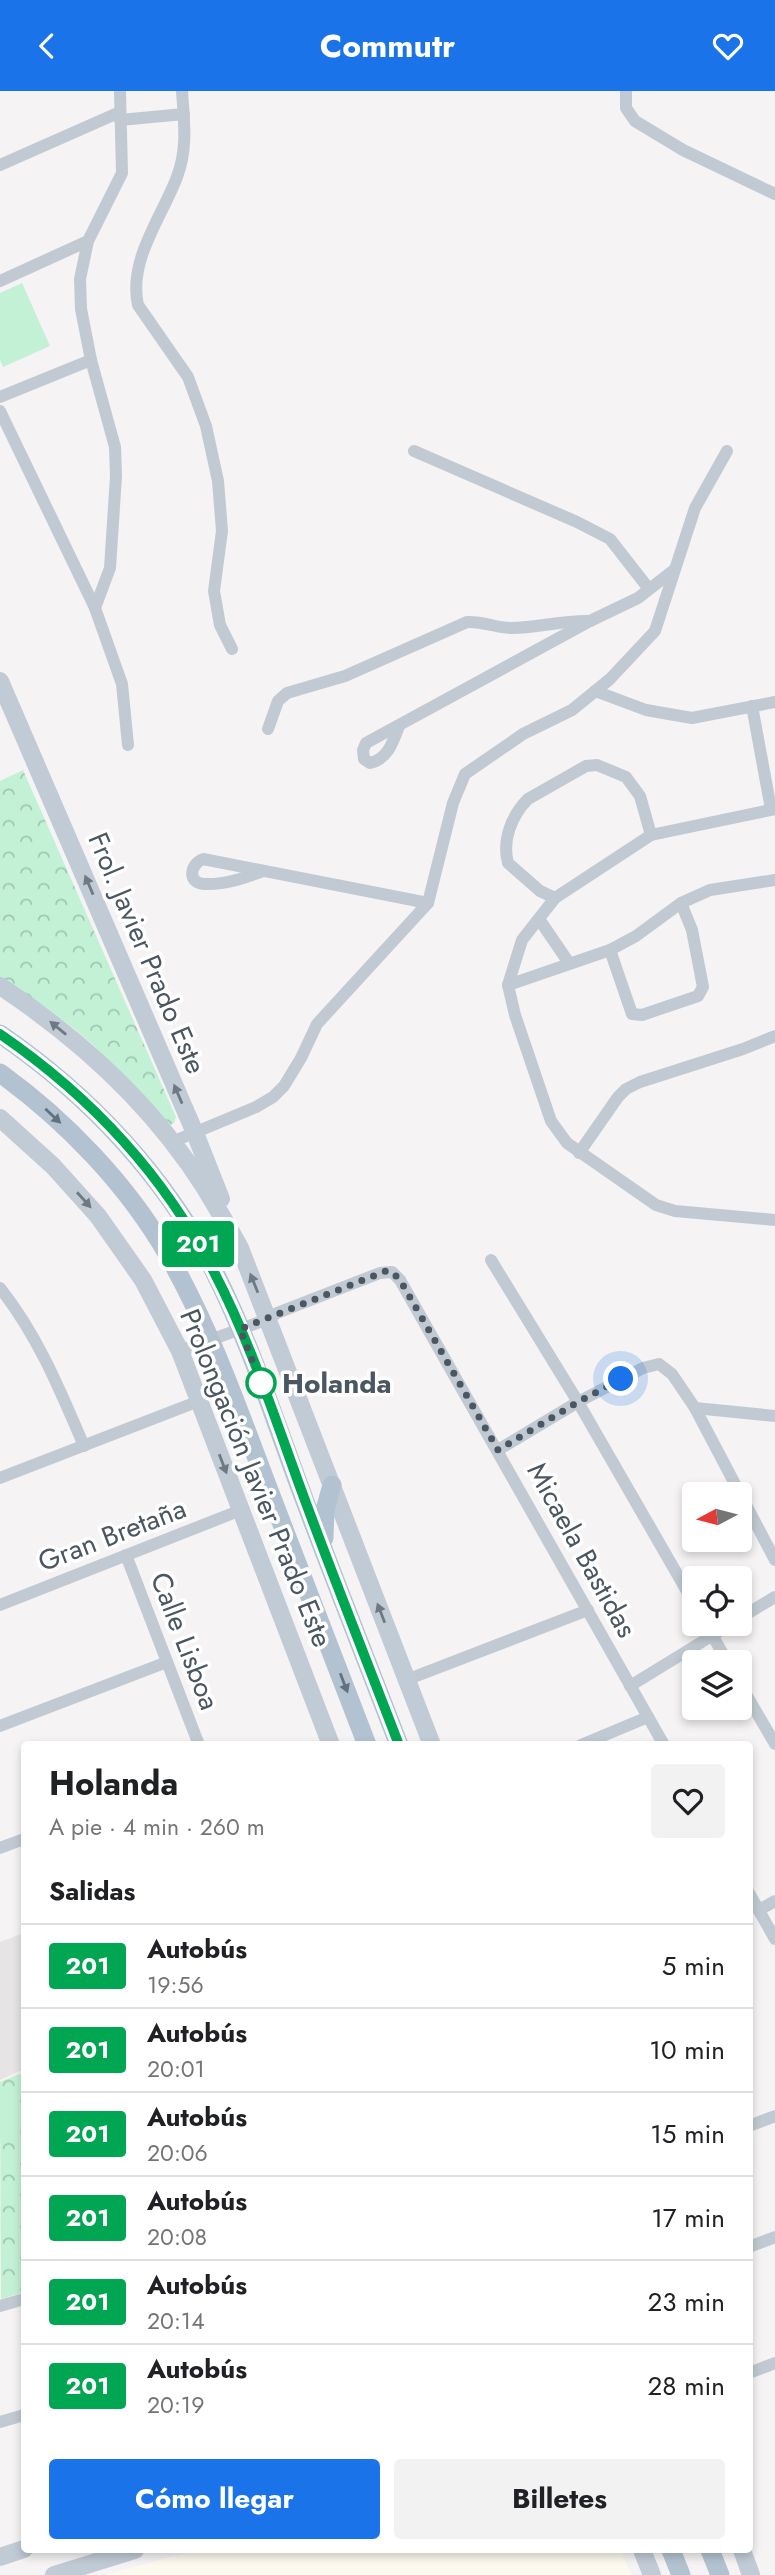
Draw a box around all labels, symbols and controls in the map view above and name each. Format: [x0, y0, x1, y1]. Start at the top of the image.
text: Commutr [320, 23, 455, 69]
icon: back [28, 27, 66, 65]
icon: heart [709, 27, 747, 65]
street label: Frol. Javier Prado Este [78, 826, 216, 1080]
one-way arrow [83, 875, 95, 895]
one-way arrow [49, 1020, 67, 1035]
one-way arrow [173, 1083, 184, 1104]
one-way arrow [44, 1108, 61, 1124]
one-way arrow [76, 1191, 92, 1209]
line badge: 201 [158, 1221, 238, 1267]
text: 201 [176, 1226, 220, 1261]
one-way arrow [249, 1273, 260, 1294]
street label: Prolongación Javier Prado Este [169, 1303, 343, 1653]
your location [603, 1361, 638, 1396]
place label: Holanda [282, 1363, 392, 1404]
marker: Holanda [246, 1368, 276, 1398]
one-way arrow [218, 1454, 229, 1475]
street label: Micaela Bastidas [517, 1455, 647, 1645]
north arrow [682, 1482, 752, 1552]
map controls [682, 1482, 752, 1720]
street label: Gran Bretaña [32, 1488, 192, 1582]
street label: Calle Lisboa [140, 1566, 230, 1716]
button: locate [682, 1566, 752, 1636]
one-way arrow [375, 1602, 386, 1623]
button: layers [682, 1650, 752, 1720]
one-way arrow [338, 1673, 349, 1694]
text: Holanda [49, 1760, 178, 1807]
button: heart [651, 1764, 725, 1838]
text: A pie · 4 min · 260 m [49, 1810, 265, 1844]
text: Salidas [49, 1872, 135, 1910]
text: Autobús [147, 1930, 247, 1968]
text: 5 min [662, 1947, 725, 1985]
text: 201 [66, 1948, 109, 1983]
text: 19:56 [147, 1968, 204, 2002]
text: Autobús [147, 2014, 247, 2052]
text: 10 min [649, 2031, 725, 2069]
text: 201 [66, 2032, 109, 2067]
text: 20:01 [147, 2052, 205, 2086]
text: Autobús [147, 2098, 247, 2136]
text: 15 min [650, 2115, 725, 2153]
text: 201 [66, 2116, 109, 2151]
text: 20:06 [147, 2136, 208, 2170]
text: Autobús [147, 2182, 247, 2220]
text: 17 min [651, 2199, 725, 2237]
text: 201 [66, 2200, 109, 2235]
text: 20:08 [147, 2220, 207, 2254]
text: Autobús [147, 2266, 247, 2304]
text: 23 min [648, 2283, 725, 2321]
text: 201 [66, 2284, 109, 2319]
text: 20:14 [147, 2304, 205, 2338]
text: Autobús [147, 2350, 247, 2388]
text: 28 min [648, 2367, 725, 2405]
text: 201 [66, 2368, 109, 2403]
text: 20:19 [147, 2388, 204, 2422]
button: Cómo llegar [49, 2459, 380, 2539]
button: Billetes [394, 2459, 725, 2539]

